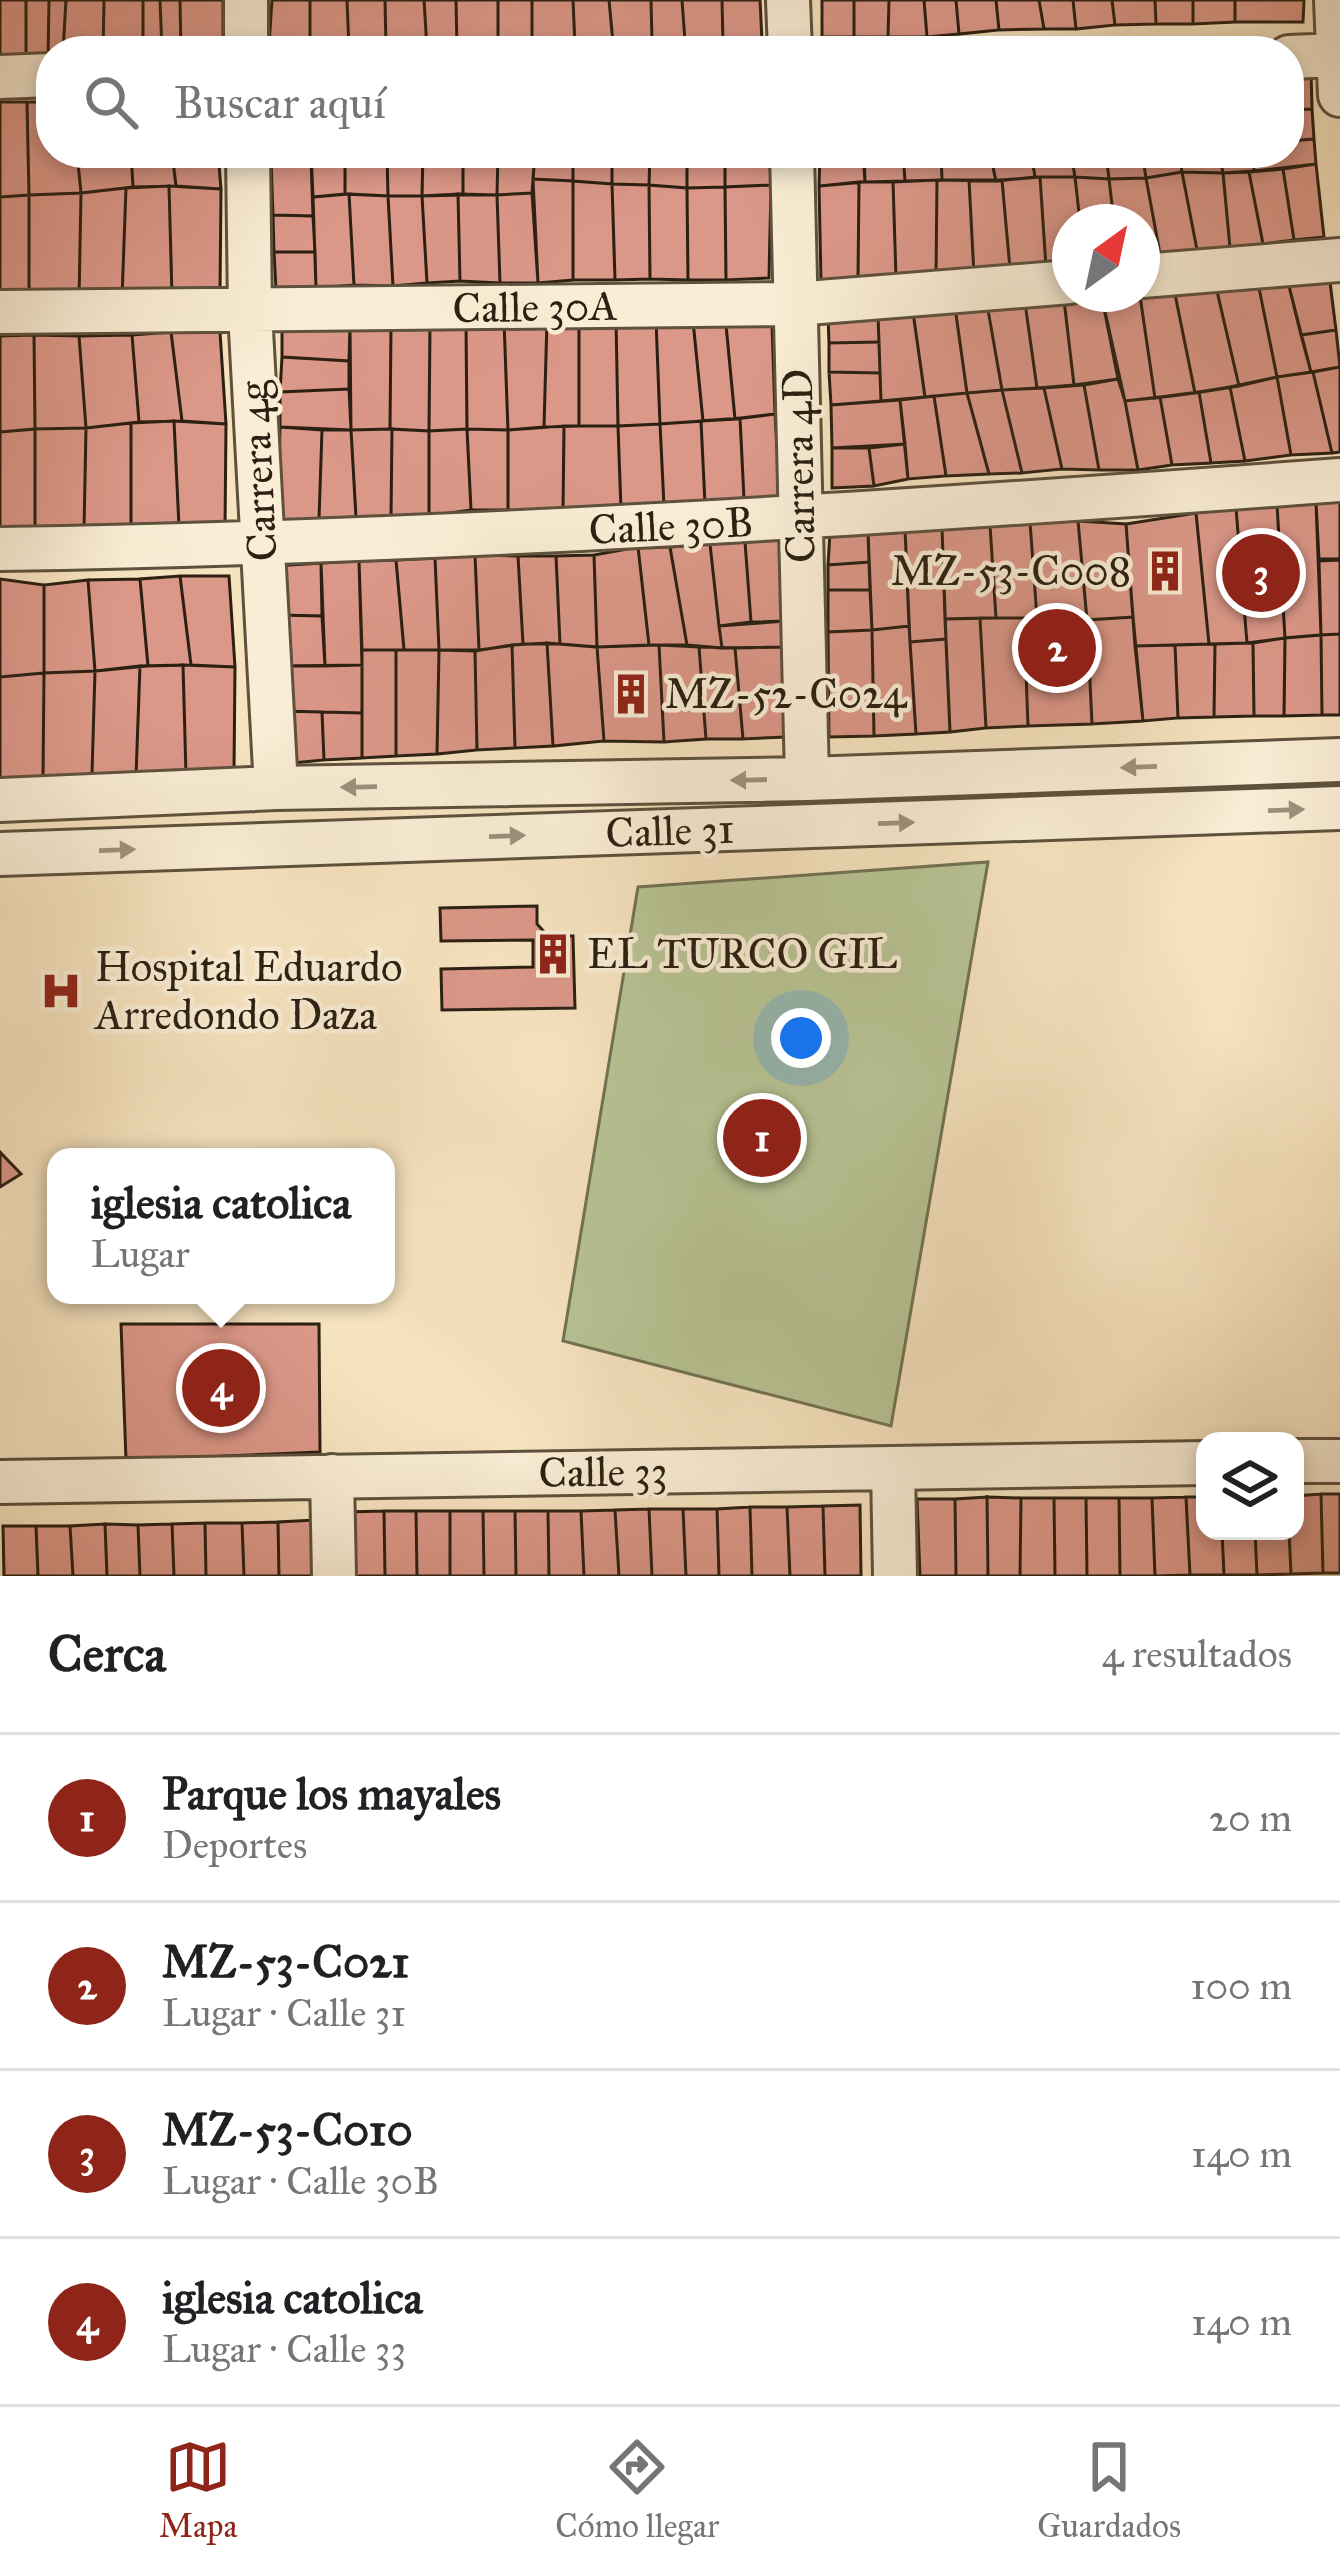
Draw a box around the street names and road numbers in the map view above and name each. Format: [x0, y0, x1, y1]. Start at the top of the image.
street label: Calle 30A [452, 280, 618, 334]
street label: Carrera 4D [771, 368, 827, 564]
street label: Carrera 4g [227, 379, 289, 563]
street label: Calle 30B [588, 496, 754, 556]
street label: Calle 31 [605, 803, 735, 859]
street label: Calle 33 [538, 1445, 668, 1499]

